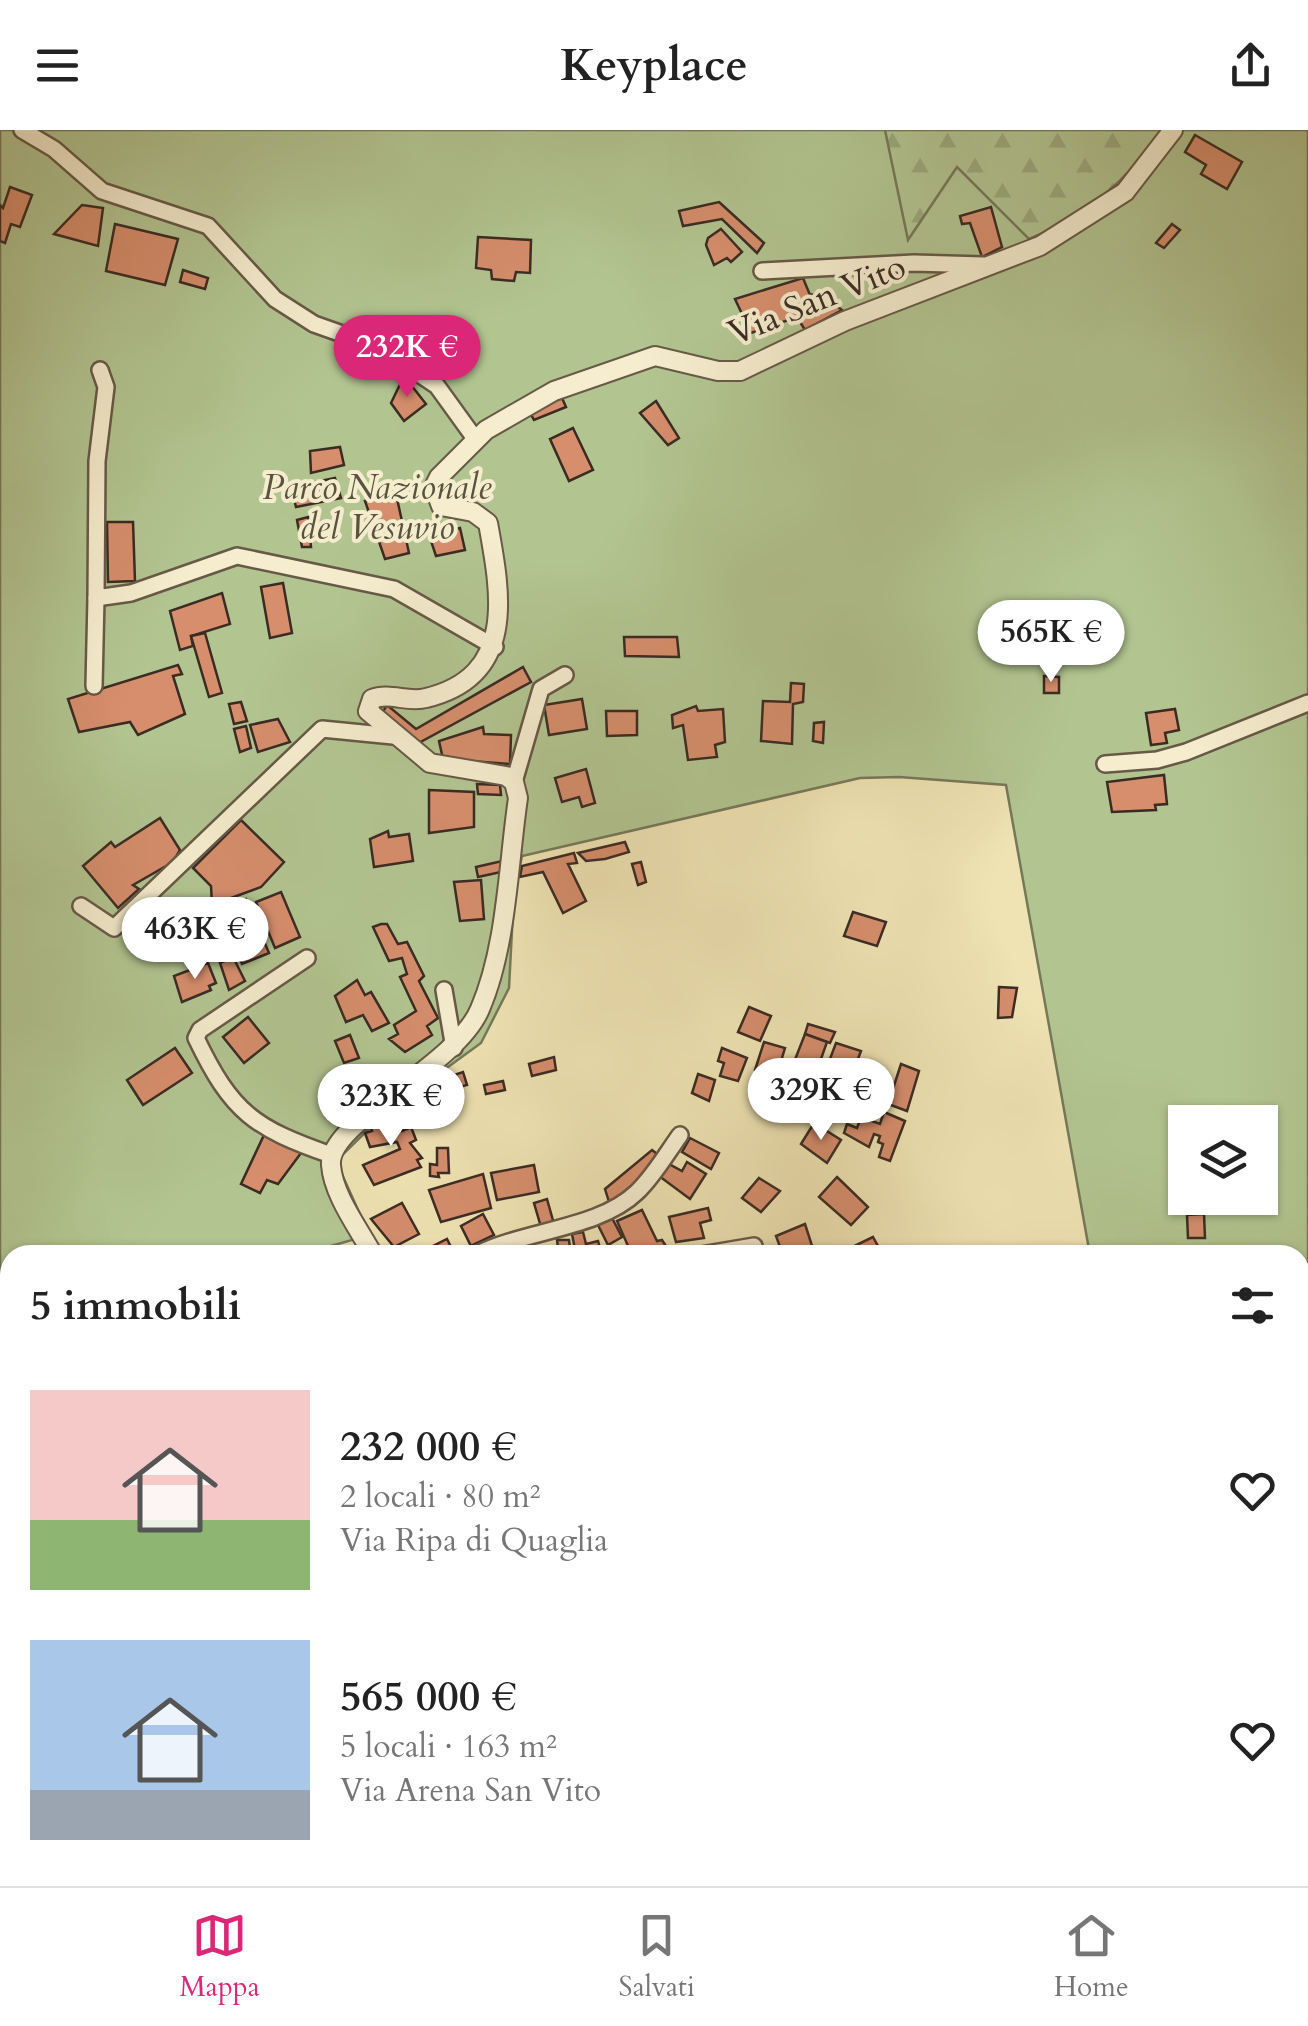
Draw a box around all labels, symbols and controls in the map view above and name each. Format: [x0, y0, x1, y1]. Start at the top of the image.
text: Keyplace [560, 35, 748, 96]
icon: menu [30, 38, 85, 93]
icon: share [1223, 38, 1278, 93]
street label: Via San Vito [721, 243, 913, 357]
pin: 232K € [326, 315, 488, 400]
text: 232K € [356, 325, 458, 369]
park label: Parco Nazionale del Vesuvio [263, 464, 492, 552]
pin: 565K € [970, 600, 1132, 685]
text: 565K € [1000, 610, 1102, 654]
pin: 463K € [114, 897, 276, 982]
text: 463K € [144, 907, 246, 951]
pin: 329K € [740, 1058, 902, 1143]
pin: 323K € [310, 1064, 472, 1149]
text: 329K € [770, 1068, 872, 1112]
text: 323K € [340, 1074, 442, 1118]
map controls [1168, 1105, 1278, 1215]
button: layers [1168, 1105, 1278, 1215]
text: 5 immobili [30, 1277, 241, 1334]
icon: filters [1225, 1278, 1280, 1333]
text: 232 000 € [340, 1418, 517, 1475]
icon: home [110, 1430, 230, 1550]
icon: heart [1225, 1463, 1280, 1518]
text: 2 locali · 80 m² [340, 1475, 540, 1519]
text: Via Ripa di Quaglia [340, 1519, 608, 1563]
text: 565 000 € [340, 1668, 517, 1725]
icon: home [110, 1680, 230, 1800]
icon: heart [1225, 1713, 1280, 1768]
text: 5 locali · 163 m² [340, 1725, 557, 1769]
text: Via Arena San Vito [340, 1769, 601, 1813]
tab: Mappa [179, 1908, 260, 2006]
tab: Salvati [619, 1908, 695, 2006]
tab: Home [1054, 1908, 1129, 2006]

